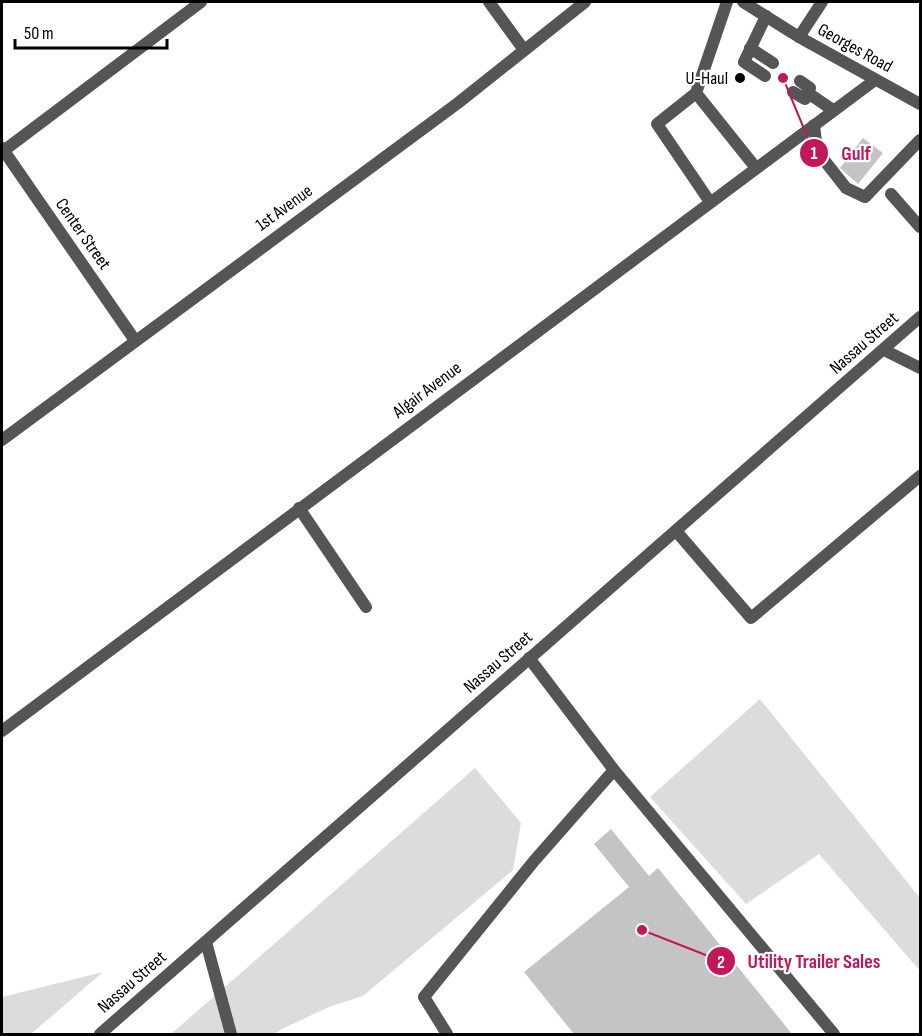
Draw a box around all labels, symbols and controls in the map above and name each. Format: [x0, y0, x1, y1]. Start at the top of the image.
scale bar [15, 12, 166, 50]
street label: Georges Road [814, 19, 896, 77]
text: 50 m [24, 23, 54, 44]
place label: U-Haul [686, 68, 728, 89]
marker: U-Haul [733, 71, 747, 85]
callout: Gulf [799, 134, 882, 172]
text: Gulf [841, 142, 872, 166]
text: 1 [810, 143, 818, 164]
street label: 1st Avenue [251, 180, 317, 236]
street label: Center Street [51, 194, 115, 274]
street label: Nassau Street [825, 307, 903, 378]
street label: Algair Avenue [388, 357, 465, 423]
street label: Nassau Street [459, 626, 537, 697]
callout: Utility Trailer Sales [706, 942, 893, 980]
street label: Nassau Street [93, 946, 171, 1017]
text: Utility Trailer Sales [748, 950, 881, 974]
text: 2 [717, 952, 725, 973]

